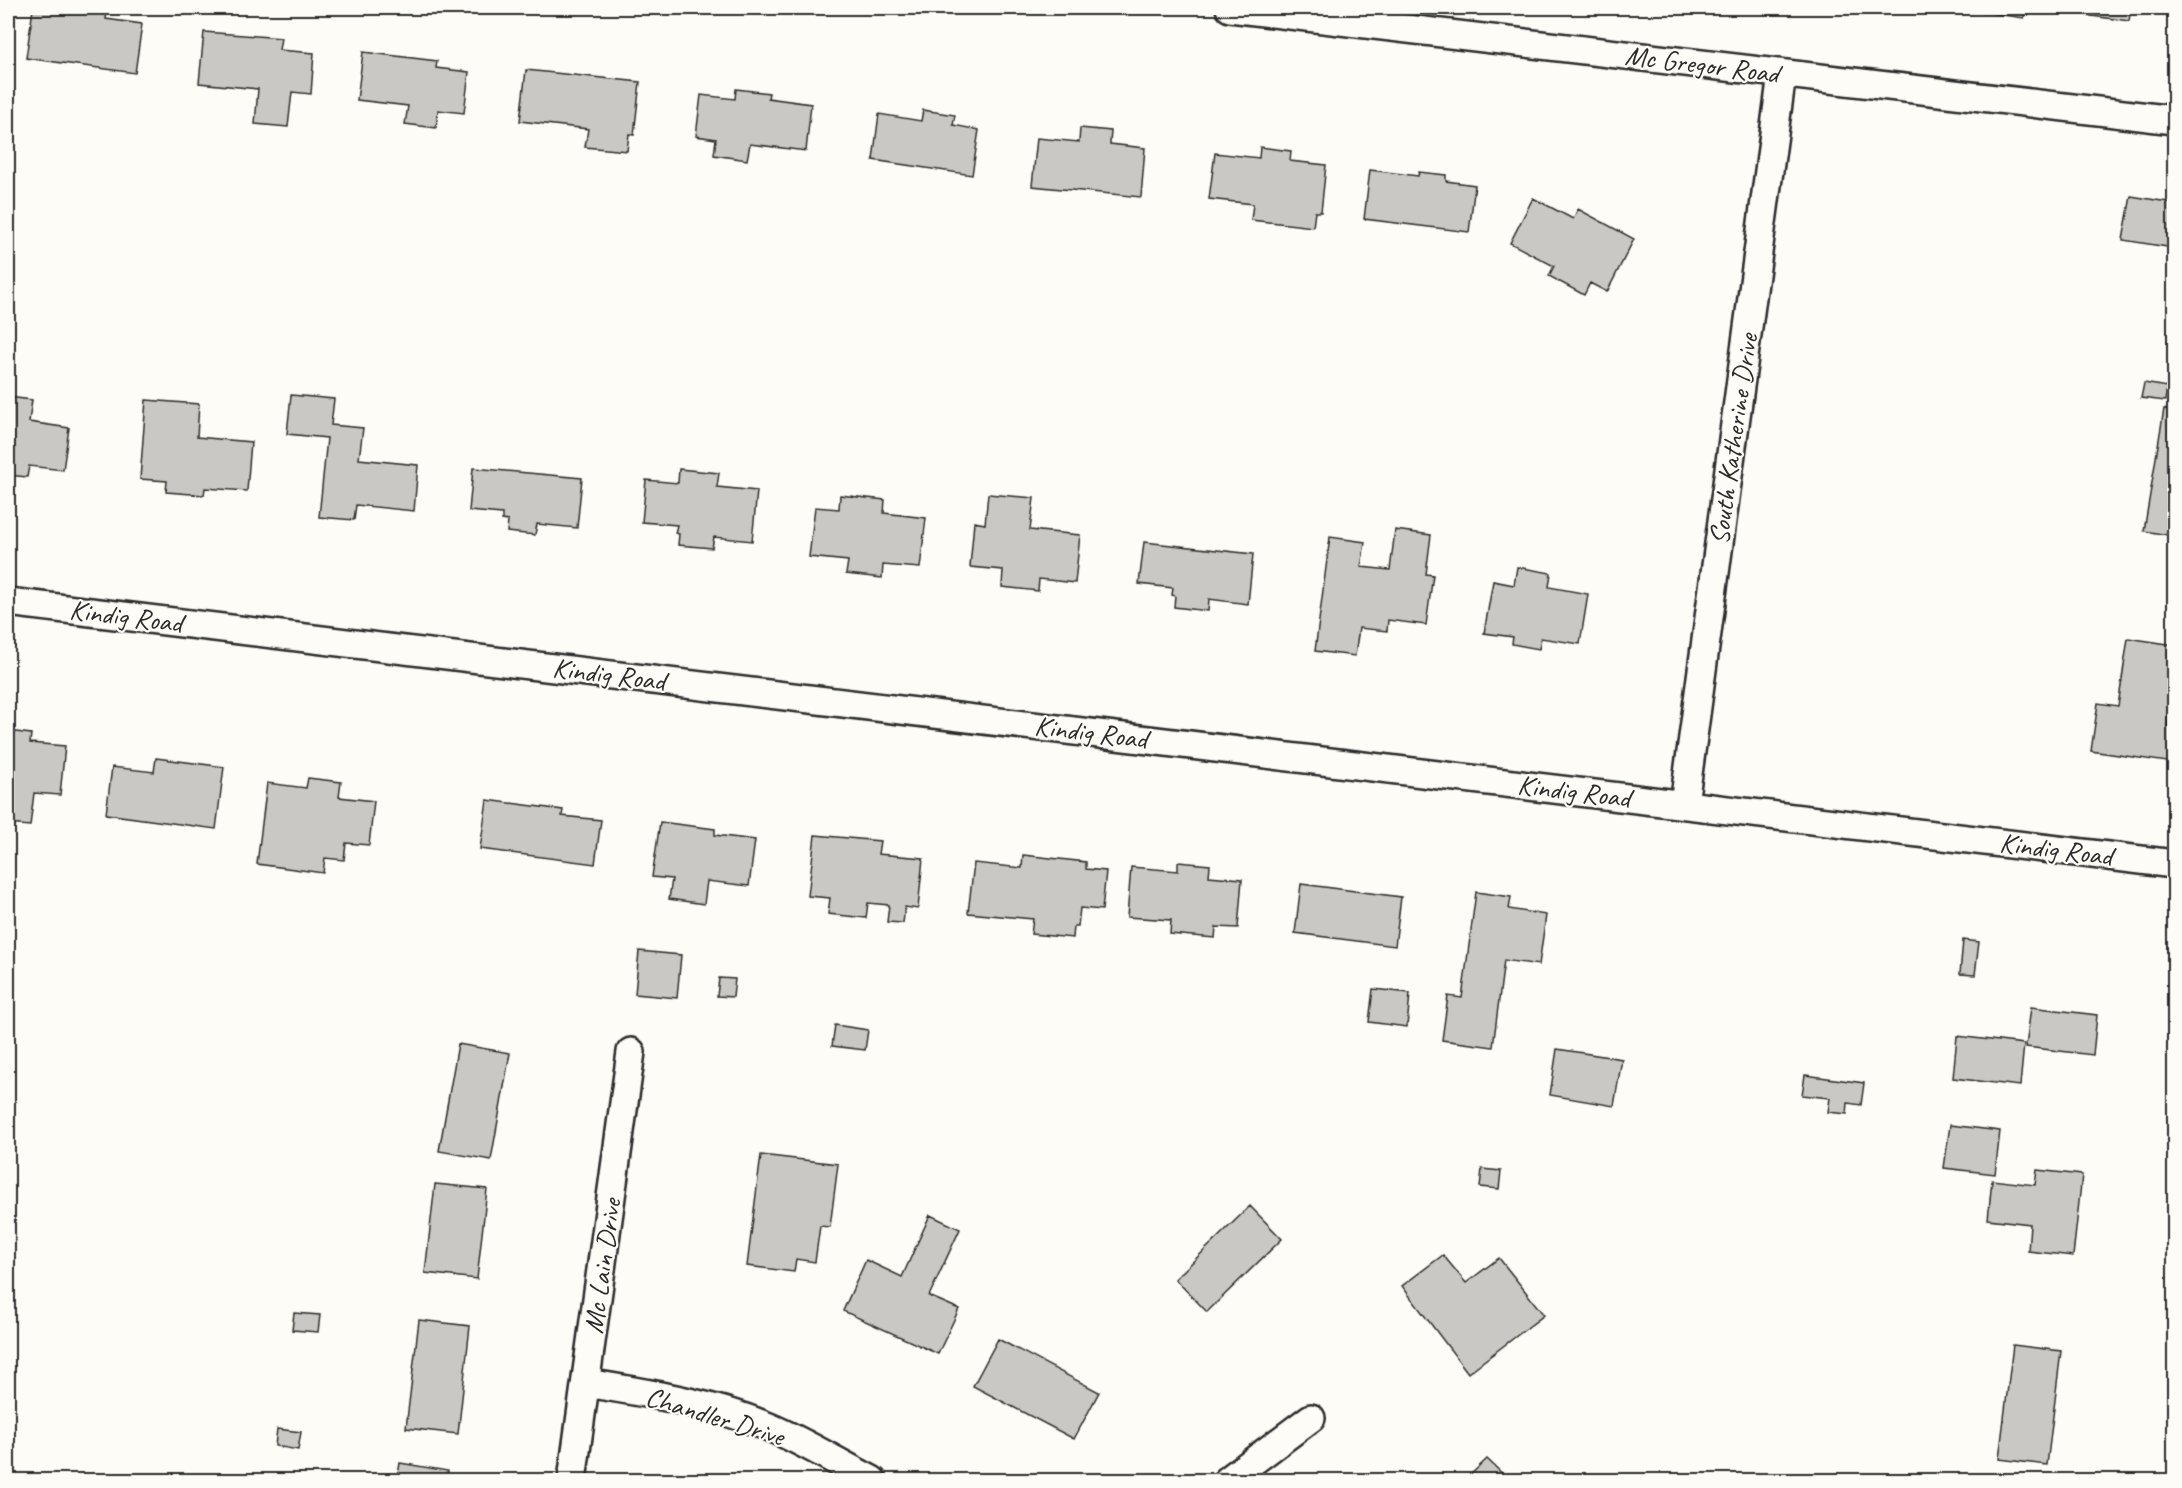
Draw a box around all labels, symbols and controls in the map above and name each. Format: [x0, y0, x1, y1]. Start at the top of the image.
street label: Mc Gregor Road [1623, 37, 1785, 91]
street label: South Katherine Drive [1701, 330, 1765, 547]
street label: Kindig Road [68, 592, 188, 641]
street label: Kindig Road [551, 650, 671, 699]
street label: Kindig Road [1033, 708, 1153, 757]
street label: Kindig Road [1516, 767, 1636, 816]
street label: Kindig Road [1998, 825, 2118, 874]
street label: Mc Lain Drive [575, 1195, 629, 1336]
street label: Chandler Drive [642, 1378, 790, 1454]

